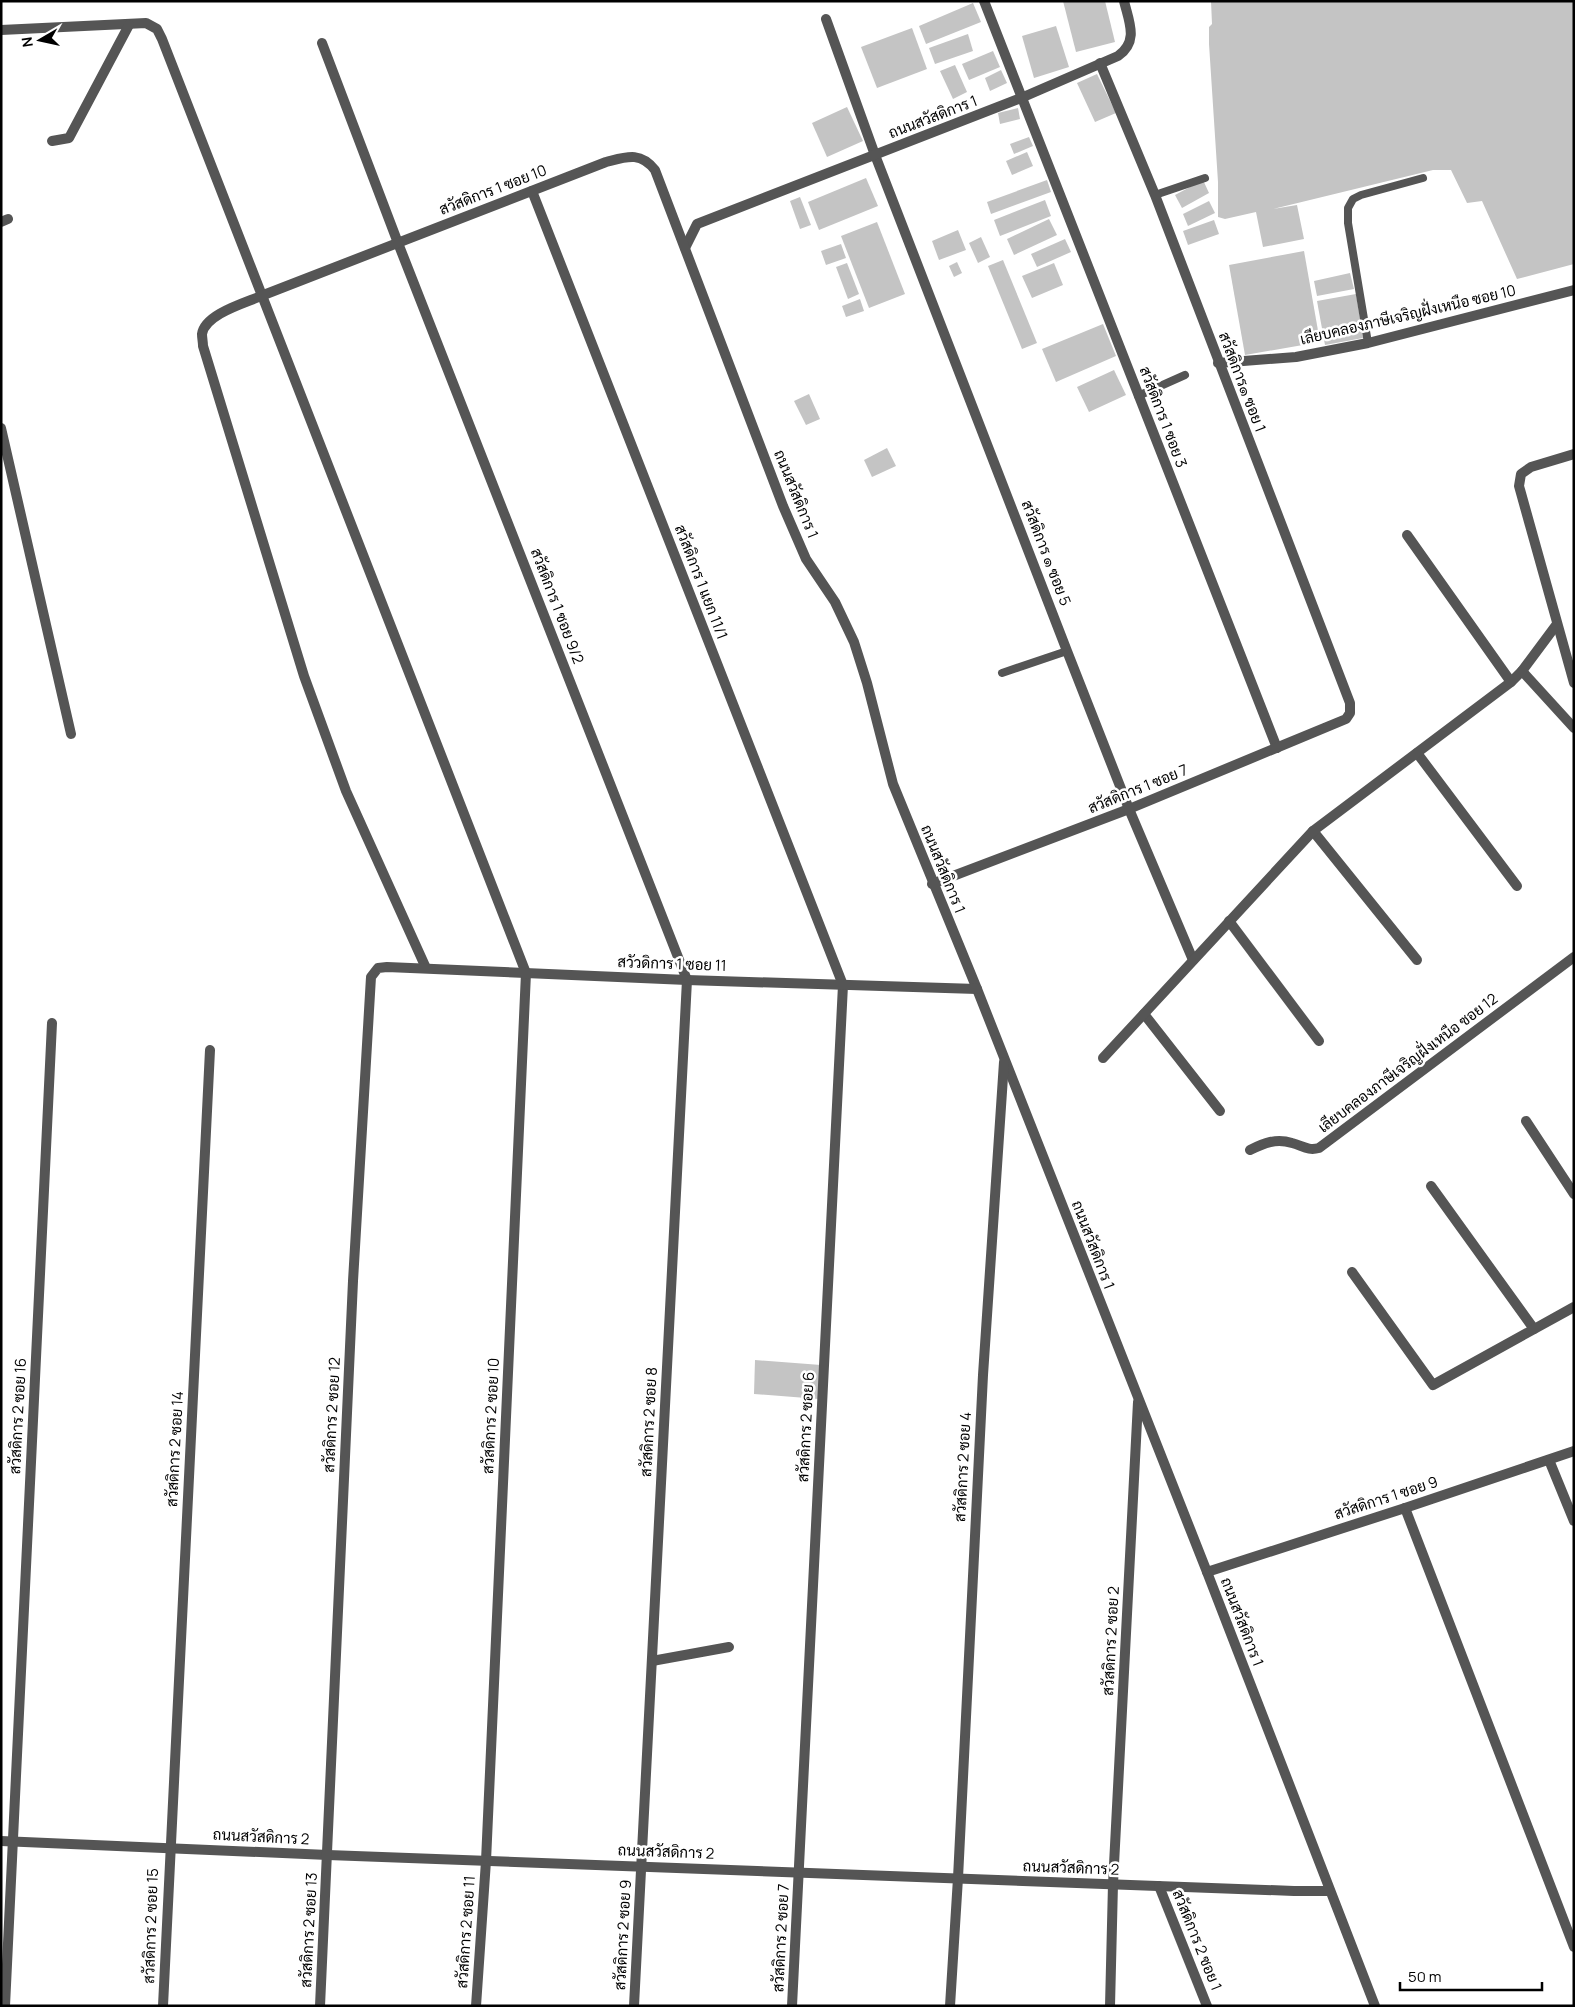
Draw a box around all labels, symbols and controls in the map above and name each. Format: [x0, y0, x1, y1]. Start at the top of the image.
north arrow [15, 15, 65, 65]
text: N [16, 36, 37, 49]
street label: ถนนสวัสดิการ 1 [885, 90, 980, 143]
street label: สวัสดิการ 1 ซอย 10 [436, 159, 550, 220]
street label: เลียบคลองภาษีเจริญฝั่งเหนือ ซอย 10 [1297, 276, 1518, 350]
street label: สวัสดิการ๑ ซอย 1 [1214, 329, 1271, 435]
street label: สวัสดิการ 1 ซอย 3 [1135, 363, 1192, 470]
street label: ถนนสวัสดิการ 1 [769, 446, 824, 541]
street label: สวัสดิการ ๑ ซอย 5 [1017, 497, 1076, 609]
street label: สวัสดิการ 1 แยก 11/1 [670, 521, 733, 642]
street label: สวัสดิการ 1 ซอย 9/2 [526, 545, 589, 667]
street label: สวัสดิการ 1 ซอย 7 [1085, 759, 1191, 818]
street label: ถนนสวัสดิการ 1 [916, 821, 971, 916]
street label: สวัวดิการ 1 ซอย 11 [617, 951, 727, 976]
street label: เลียบคลองภาษีเจริญฝั่งเหนือ ซอย 12 [1311, 985, 1502, 1137]
street label: ถนนสวัสดิการ 1 [1067, 1197, 1120, 1292]
street label: สวัสดิการ 2 ซอย 16 [4, 1357, 31, 1475]
street label: สวัสดิการ 2 ซอย 12 [318, 1357, 345, 1473]
street label: สวัสดิการ 2 ซอย 10 [477, 1357, 504, 1475]
street label: สวัสดิการ 2 ซอย 8 [635, 1366, 662, 1477]
street label: สวัสดิการ 2 ซอย 6 [792, 1371, 819, 1483]
street label: สวัสดิการ 2 ซอย 14 [161, 1390, 188, 1507]
street label: สวัสดิการ 2 ซอย 4 [949, 1411, 976, 1523]
street label: สวัสดิการ 1 ซอย 9 [1331, 1471, 1440, 1524]
street label: ถนนสวัสดิการ 1 [1216, 1574, 1269, 1669]
street label: สวัสดิการ 2 ซอย 2 [1097, 1586, 1124, 1696]
street label: ถนนสวัสดิการ 2 [212, 1823, 310, 1850]
street label: ถนนสวัสดิการ 2 [617, 1839, 715, 1864]
street label: ถนนสวัสดิการ 2 [1022, 1855, 1120, 1880]
street label: สวัสดิการ 2 ซอย 15 [138, 1868, 163, 1984]
street label: สวัสดิการ 2 ซอย 13 [295, 1872, 322, 1988]
street label: สวัสดิการ 2 ซอย 11 [451, 1875, 480, 1989]
street label: สวัสดิการ 2 ซอย 9 [609, 1879, 636, 1991]
street label: สวัสดิการ 2 ซอย 7 [767, 1883, 794, 1993]
street label: สวัสดิการ 2 ซอย 1 [1168, 1886, 1227, 1993]
scale bar [1400, 1960, 1542, 1992]
text: 50 m [1408, 1966, 1442, 1987]

